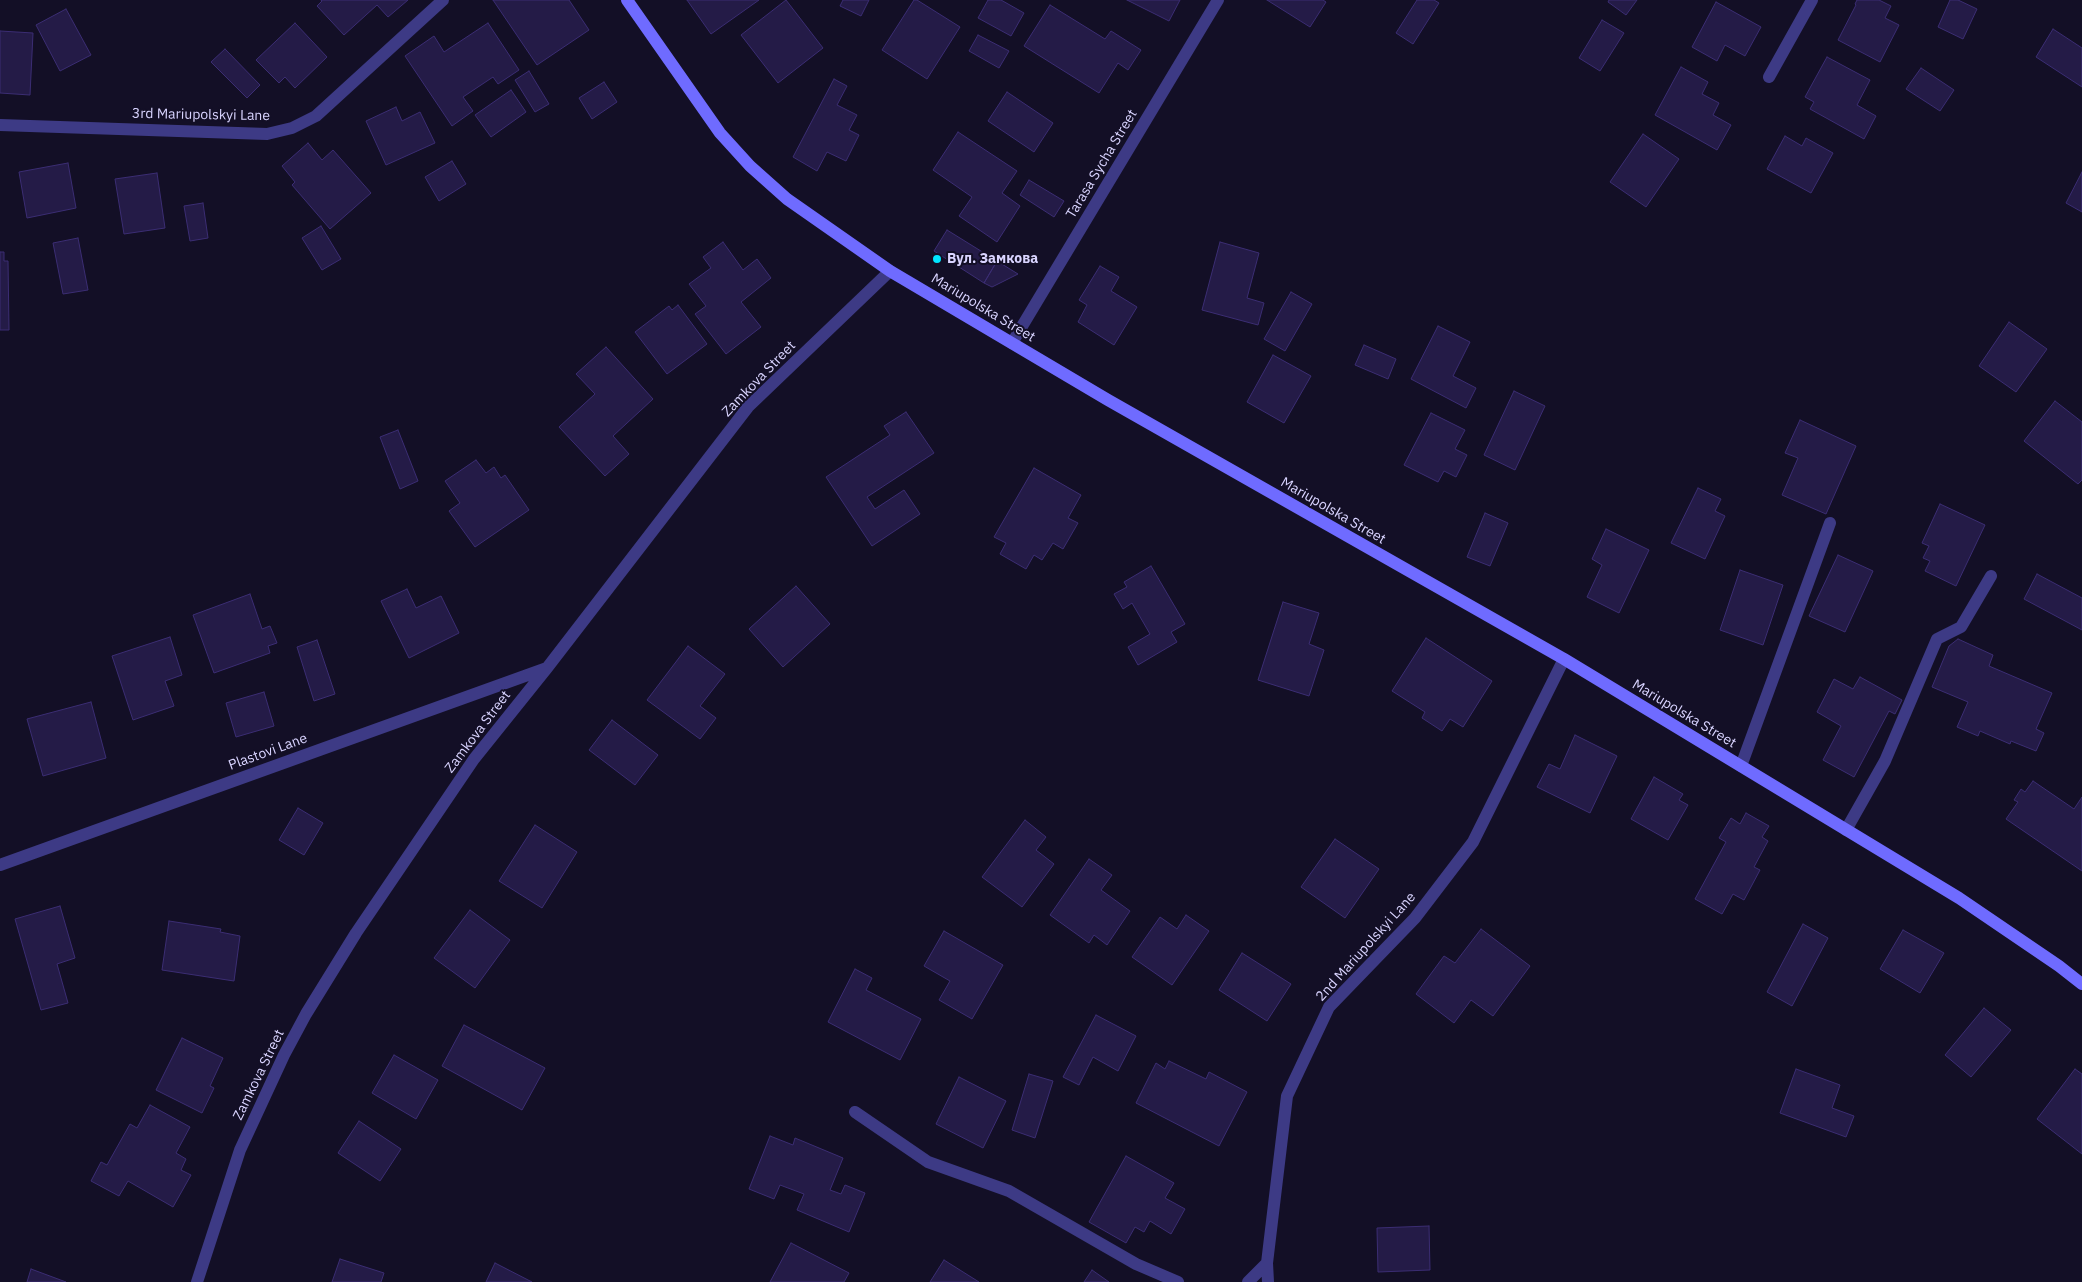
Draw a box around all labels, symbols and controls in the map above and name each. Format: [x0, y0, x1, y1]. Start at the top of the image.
street label: 3rd Mariupolskyi Lane [132, 105, 270, 125]
street label: Tarasa Sycha Street [1063, 107, 1141, 221]
place label: Вул. Замкова [947, 251, 1038, 267]
marker: Вул. Замкова [931, 253, 943, 265]
street label: Mariupolska Street [928, 270, 1038, 346]
street label: Zamkova Street [719, 338, 799, 420]
street label: Mariupolska Street [1277, 474, 1389, 548]
street label: Mariupolska Street [1629, 676, 1739, 752]
street label: Zamkova Street [442, 688, 514, 776]
street label: Plastovi Lane [226, 730, 310, 774]
street label: 2nd Mariupolskyi Lane [1313, 889, 1419, 1005]
street label: Zamkova Street [230, 1027, 288, 1123]

